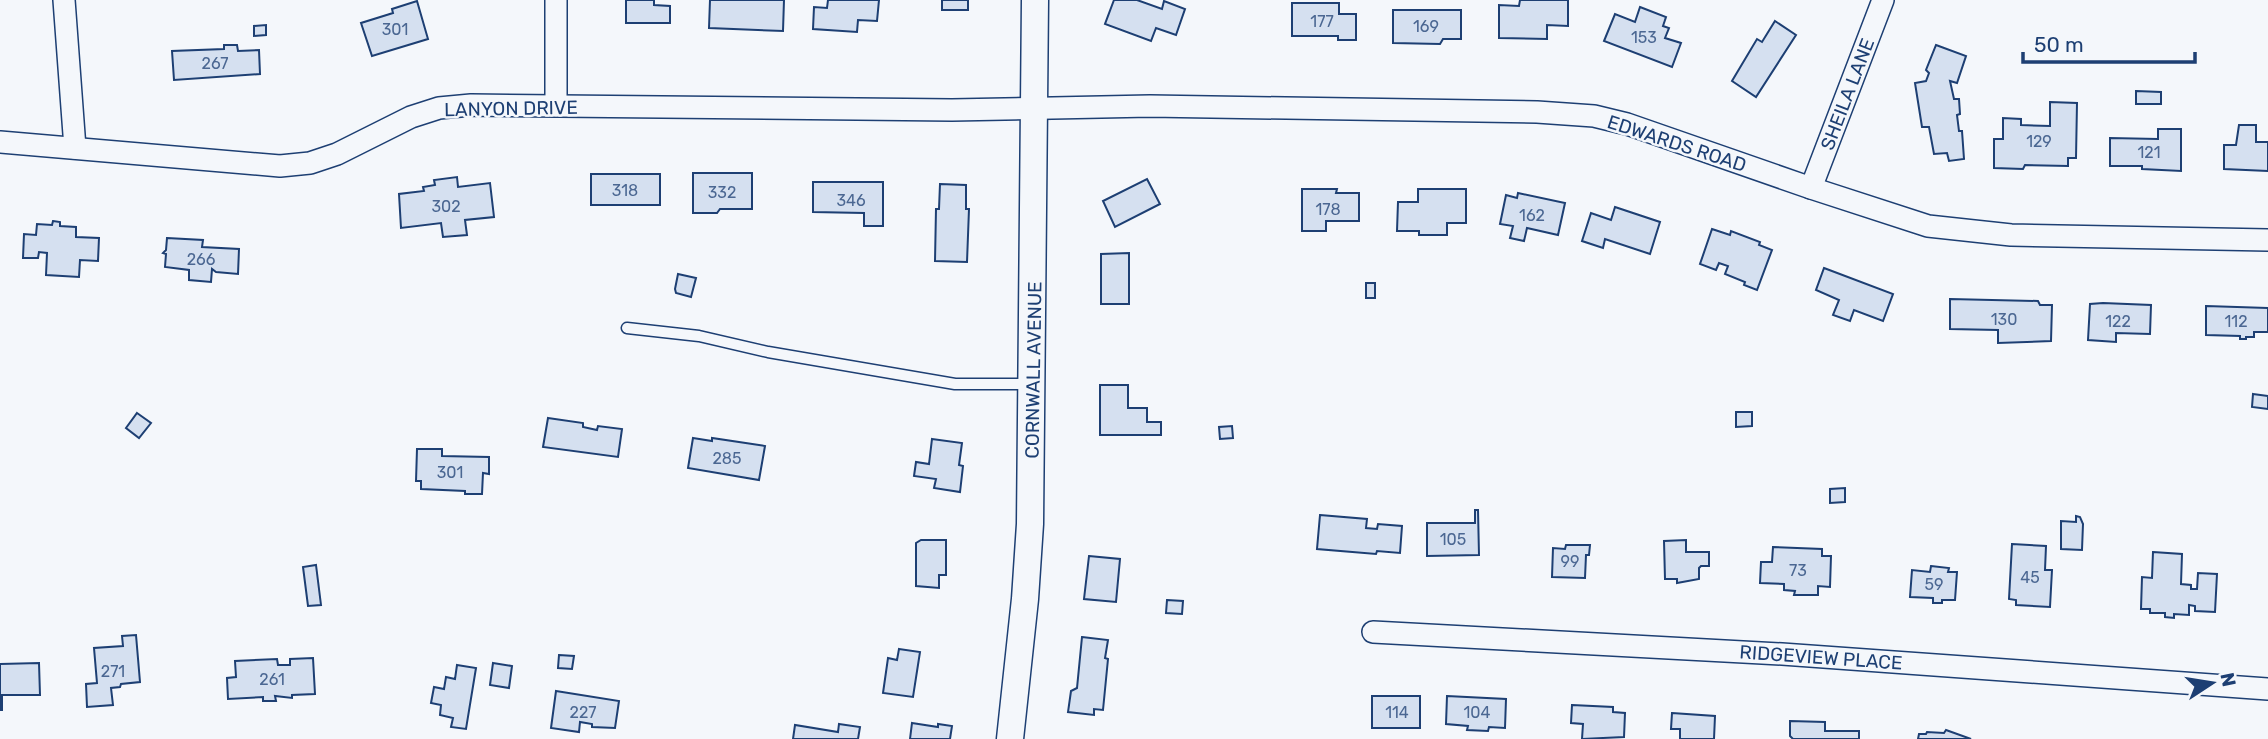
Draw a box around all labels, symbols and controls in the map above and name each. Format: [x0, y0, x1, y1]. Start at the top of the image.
house number: 177 [1310, 12, 1334, 31]
house number: 169 [1413, 17, 1439, 36]
house number: 301 [382, 20, 408, 39]
scale bar [2023, 21, 2194, 65]
house number: 153 [1631, 28, 1657, 47]
text: 50 m [2034, 32, 2084, 57]
street label: SHEILA LANE [1816, 35, 1879, 153]
house number: 267 [202, 54, 228, 73]
street label: LANYON DRIVE [444, 96, 578, 121]
street label: EDWARDS ROAD [1604, 110, 1749, 177]
house number: 129 [2026, 132, 2052, 151]
house number: 121 [2137, 143, 2161, 162]
house number: 318 [612, 181, 638, 200]
house number: 332 [708, 183, 736, 202]
house number: 346 [836, 191, 866, 210]
house number: 302 [431, 197, 461, 216]
house number: 178 [1315, 200, 1341, 219]
house number: 162 [1519, 206, 1545, 225]
house number: 266 [187, 250, 216, 269]
street label: CORNWALL AVENUE [1020, 281, 1047, 459]
house number: 130 [1991, 310, 2017, 329]
house number: 122 [2105, 312, 2131, 331]
house number: 112 [2224, 312, 2248, 331]
house number: 285 [712, 449, 742, 468]
house number: 301 [437, 463, 463, 482]
house number: 105 [1440, 530, 1466, 549]
house number: 99 [1561, 552, 1579, 571]
house number: 73 [1789, 561, 1807, 580]
house number: 45 [2020, 568, 2040, 587]
house number: 59 [1925, 575, 1944, 594]
street label: RIDGEVIEW PLACE [1739, 640, 1903, 675]
north arrow [2177, 648, 2247, 718]
house number: 271 [101, 662, 125, 681]
house number: 261 [259, 670, 285, 689]
text: N [2215, 670, 2241, 689]
house number: 227 [570, 703, 597, 722]
house number: 114 [1385, 703, 1409, 722]
house number: 104 [1464, 703, 1491, 722]

